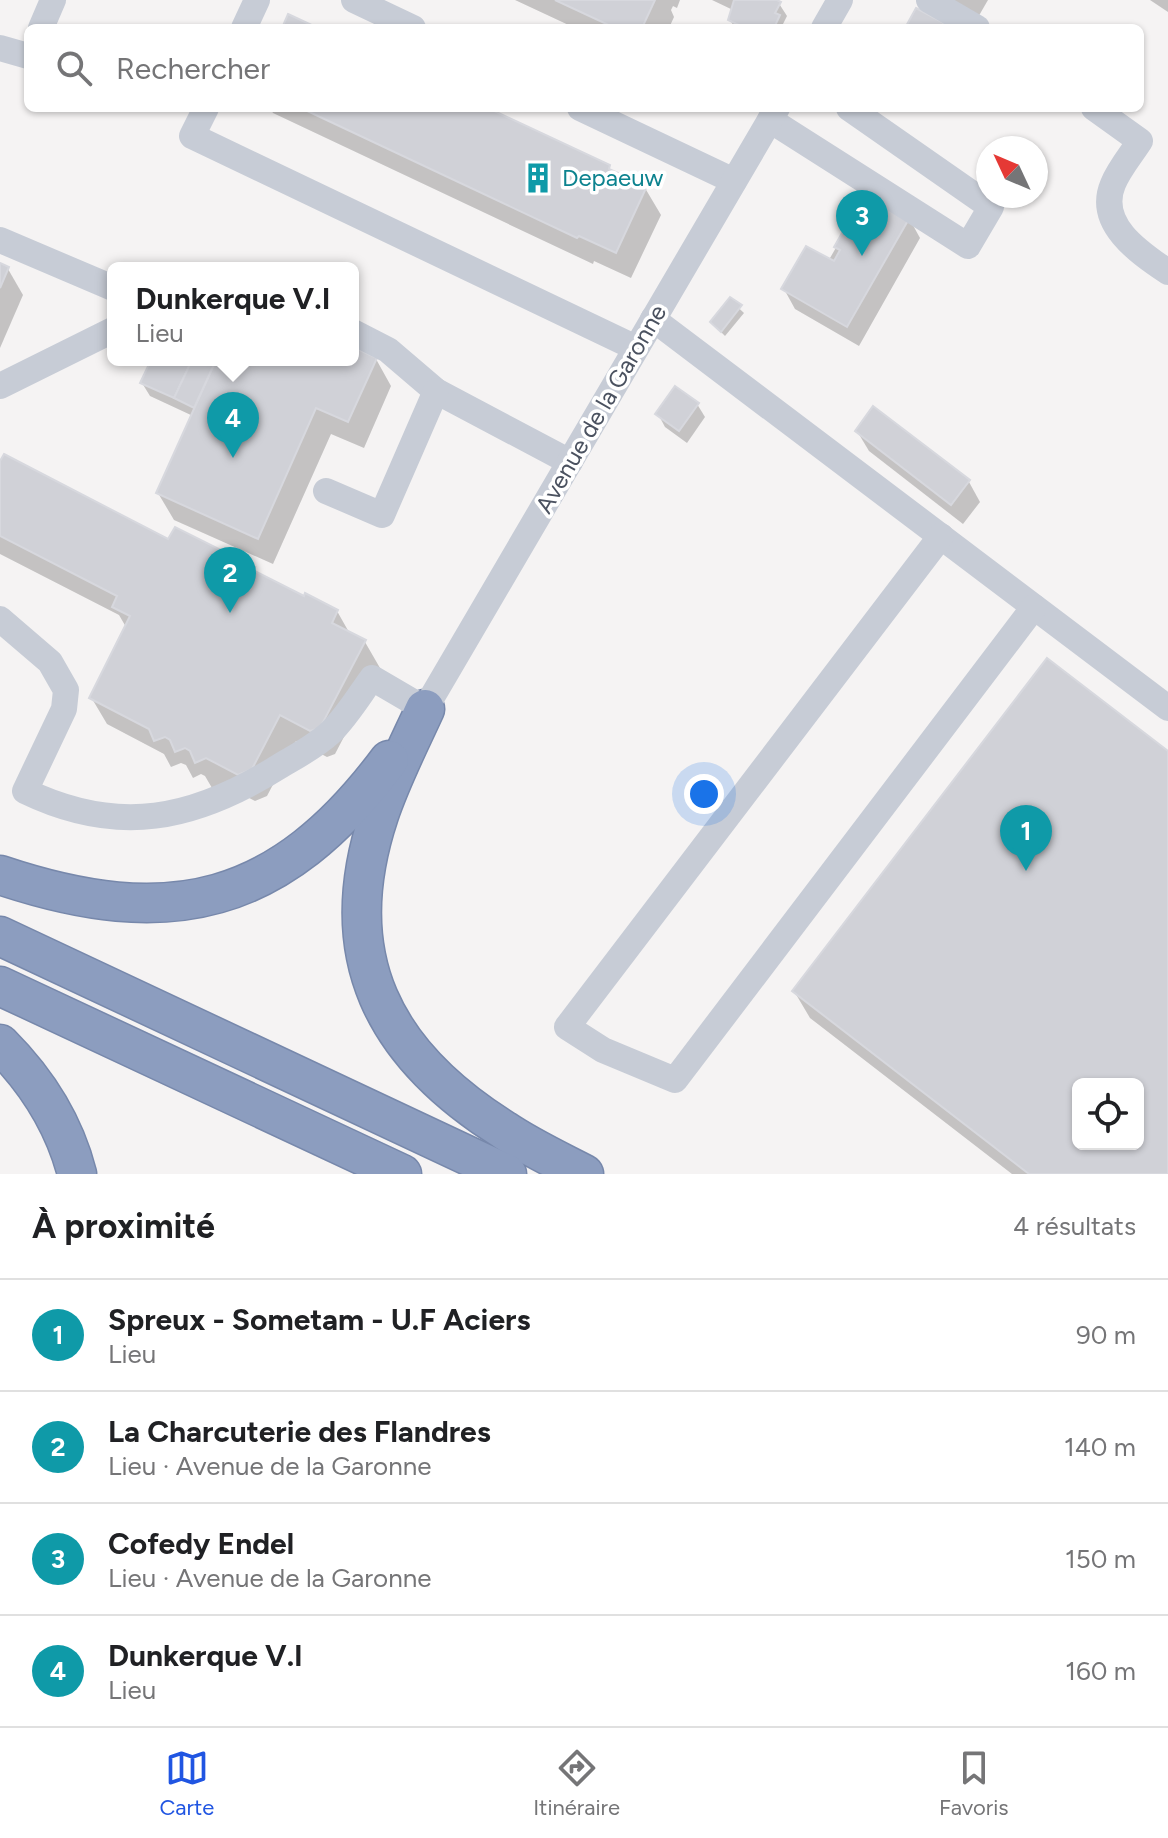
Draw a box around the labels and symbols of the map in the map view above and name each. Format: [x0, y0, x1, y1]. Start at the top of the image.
north arrow [976, 136, 1048, 208]
building icon: Depaeuw [521, 161, 555, 195]
place label: Depaeuw [562, 163, 664, 192]
pin: 3 [836, 190, 888, 256]
street label: Avenue de la Garonne [529, 299, 672, 518]
pin: 4 [207, 392, 259, 458]
pin: 2 [204, 547, 256, 613]
your location [684, 774, 724, 814]
pin: 1 [1000, 805, 1052, 871]

